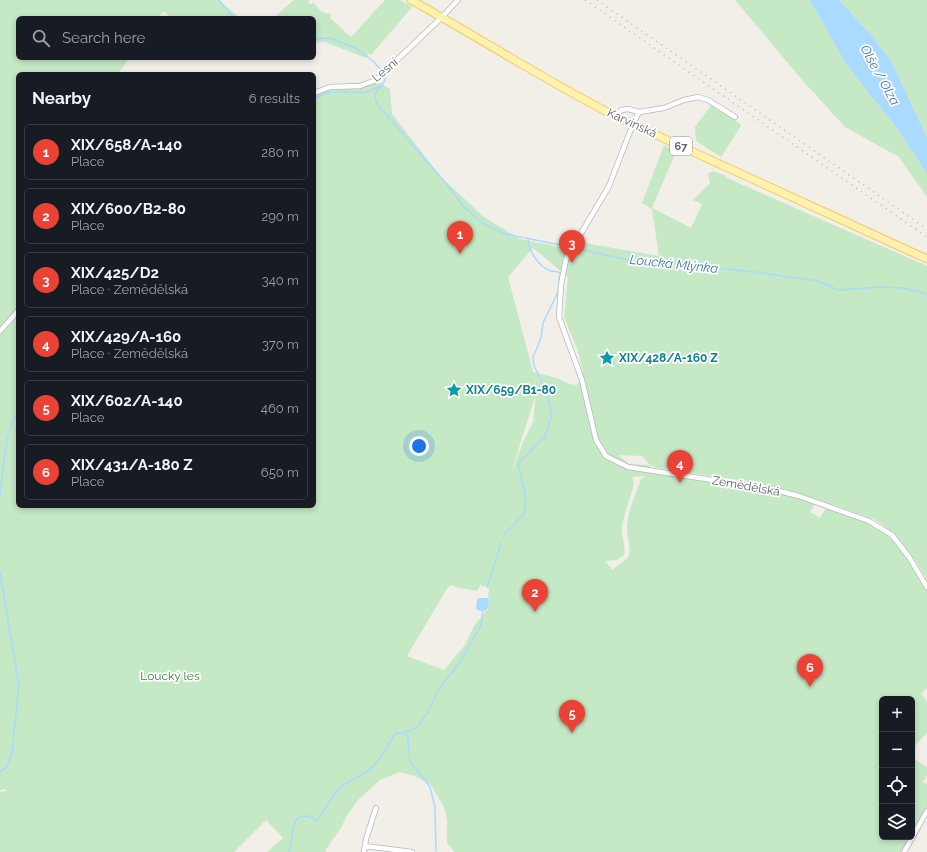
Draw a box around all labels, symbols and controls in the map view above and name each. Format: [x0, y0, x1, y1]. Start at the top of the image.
search box [16, 16, 316, 60]
icon: search [30, 27, 52, 49]
text: Search here [62, 29, 145, 47]
water label: Olše / Olza [857, 42, 903, 108]
street label: Lesní [369, 55, 401, 85]
text: Nearby [32, 88, 91, 108]
text: 6 results [249, 91, 300, 106]
street label: Karvinská [605, 105, 659, 141]
text: XIX/658/A-140 [71, 136, 182, 154]
road number: 67 [670, 137, 692, 155]
text: 1 [43, 145, 49, 160]
text: 280 m [261, 145, 299, 160]
text: Place [71, 154, 104, 169]
text: XIX/600/B2-80 [71, 200, 186, 218]
text: 2 [42, 209, 50, 224]
text: 290 m [261, 209, 299, 224]
text: Place [71, 218, 104, 233]
pin: 1 [447, 221, 473, 254]
pin: 3 [559, 230, 585, 263]
water label: Loucká Mlýnka [629, 252, 719, 276]
text: XIX/425/D2 [71, 264, 159, 282]
text: 3 [42, 273, 50, 288]
text: 340 m [262, 273, 299, 288]
text: Place · Zemědělská [71, 282, 188, 297]
text: XIX/429/A-160 [71, 328, 181, 346]
text: 4 [42, 337, 50, 352]
text: 370 m [262, 337, 299, 352]
text: Place · Zemědělská [71, 346, 188, 361]
place icon: XIX/428/A-160 Z [598, 349, 616, 367]
place label: XIX/428/A-160 Z [618, 351, 718, 365]
place icon: XIX/659/B1-80 [445, 381, 463, 399]
place label: XIX/659/B1-80 [465, 383, 556, 397]
text: XIX/602/A-140 [71, 392, 183, 410]
text: 5 [42, 401, 50, 416]
text: 460 m [261, 401, 299, 416]
text: Place [71, 410, 104, 425]
your location [409, 436, 429, 456]
pin: 4 [667, 450, 693, 483]
text: XIX/431/A-180 Z [71, 456, 193, 474]
text: 6 [42, 465, 50, 480]
text: 650 m [261, 465, 299, 480]
street label: Zemědělská [711, 473, 781, 499]
text: Place [71, 474, 104, 489]
pin: 2 [522, 579, 548, 612]
pin: 6 [797, 654, 823, 687]
park label: Loucký les [140, 669, 200, 683]
map controls [879, 696, 915, 840]
button: + [879, 696, 915, 732]
pin: 5 [559, 700, 585, 733]
button: − [879, 732, 915, 768]
button: locate [879, 768, 915, 804]
button: layers [879, 804, 915, 840]

